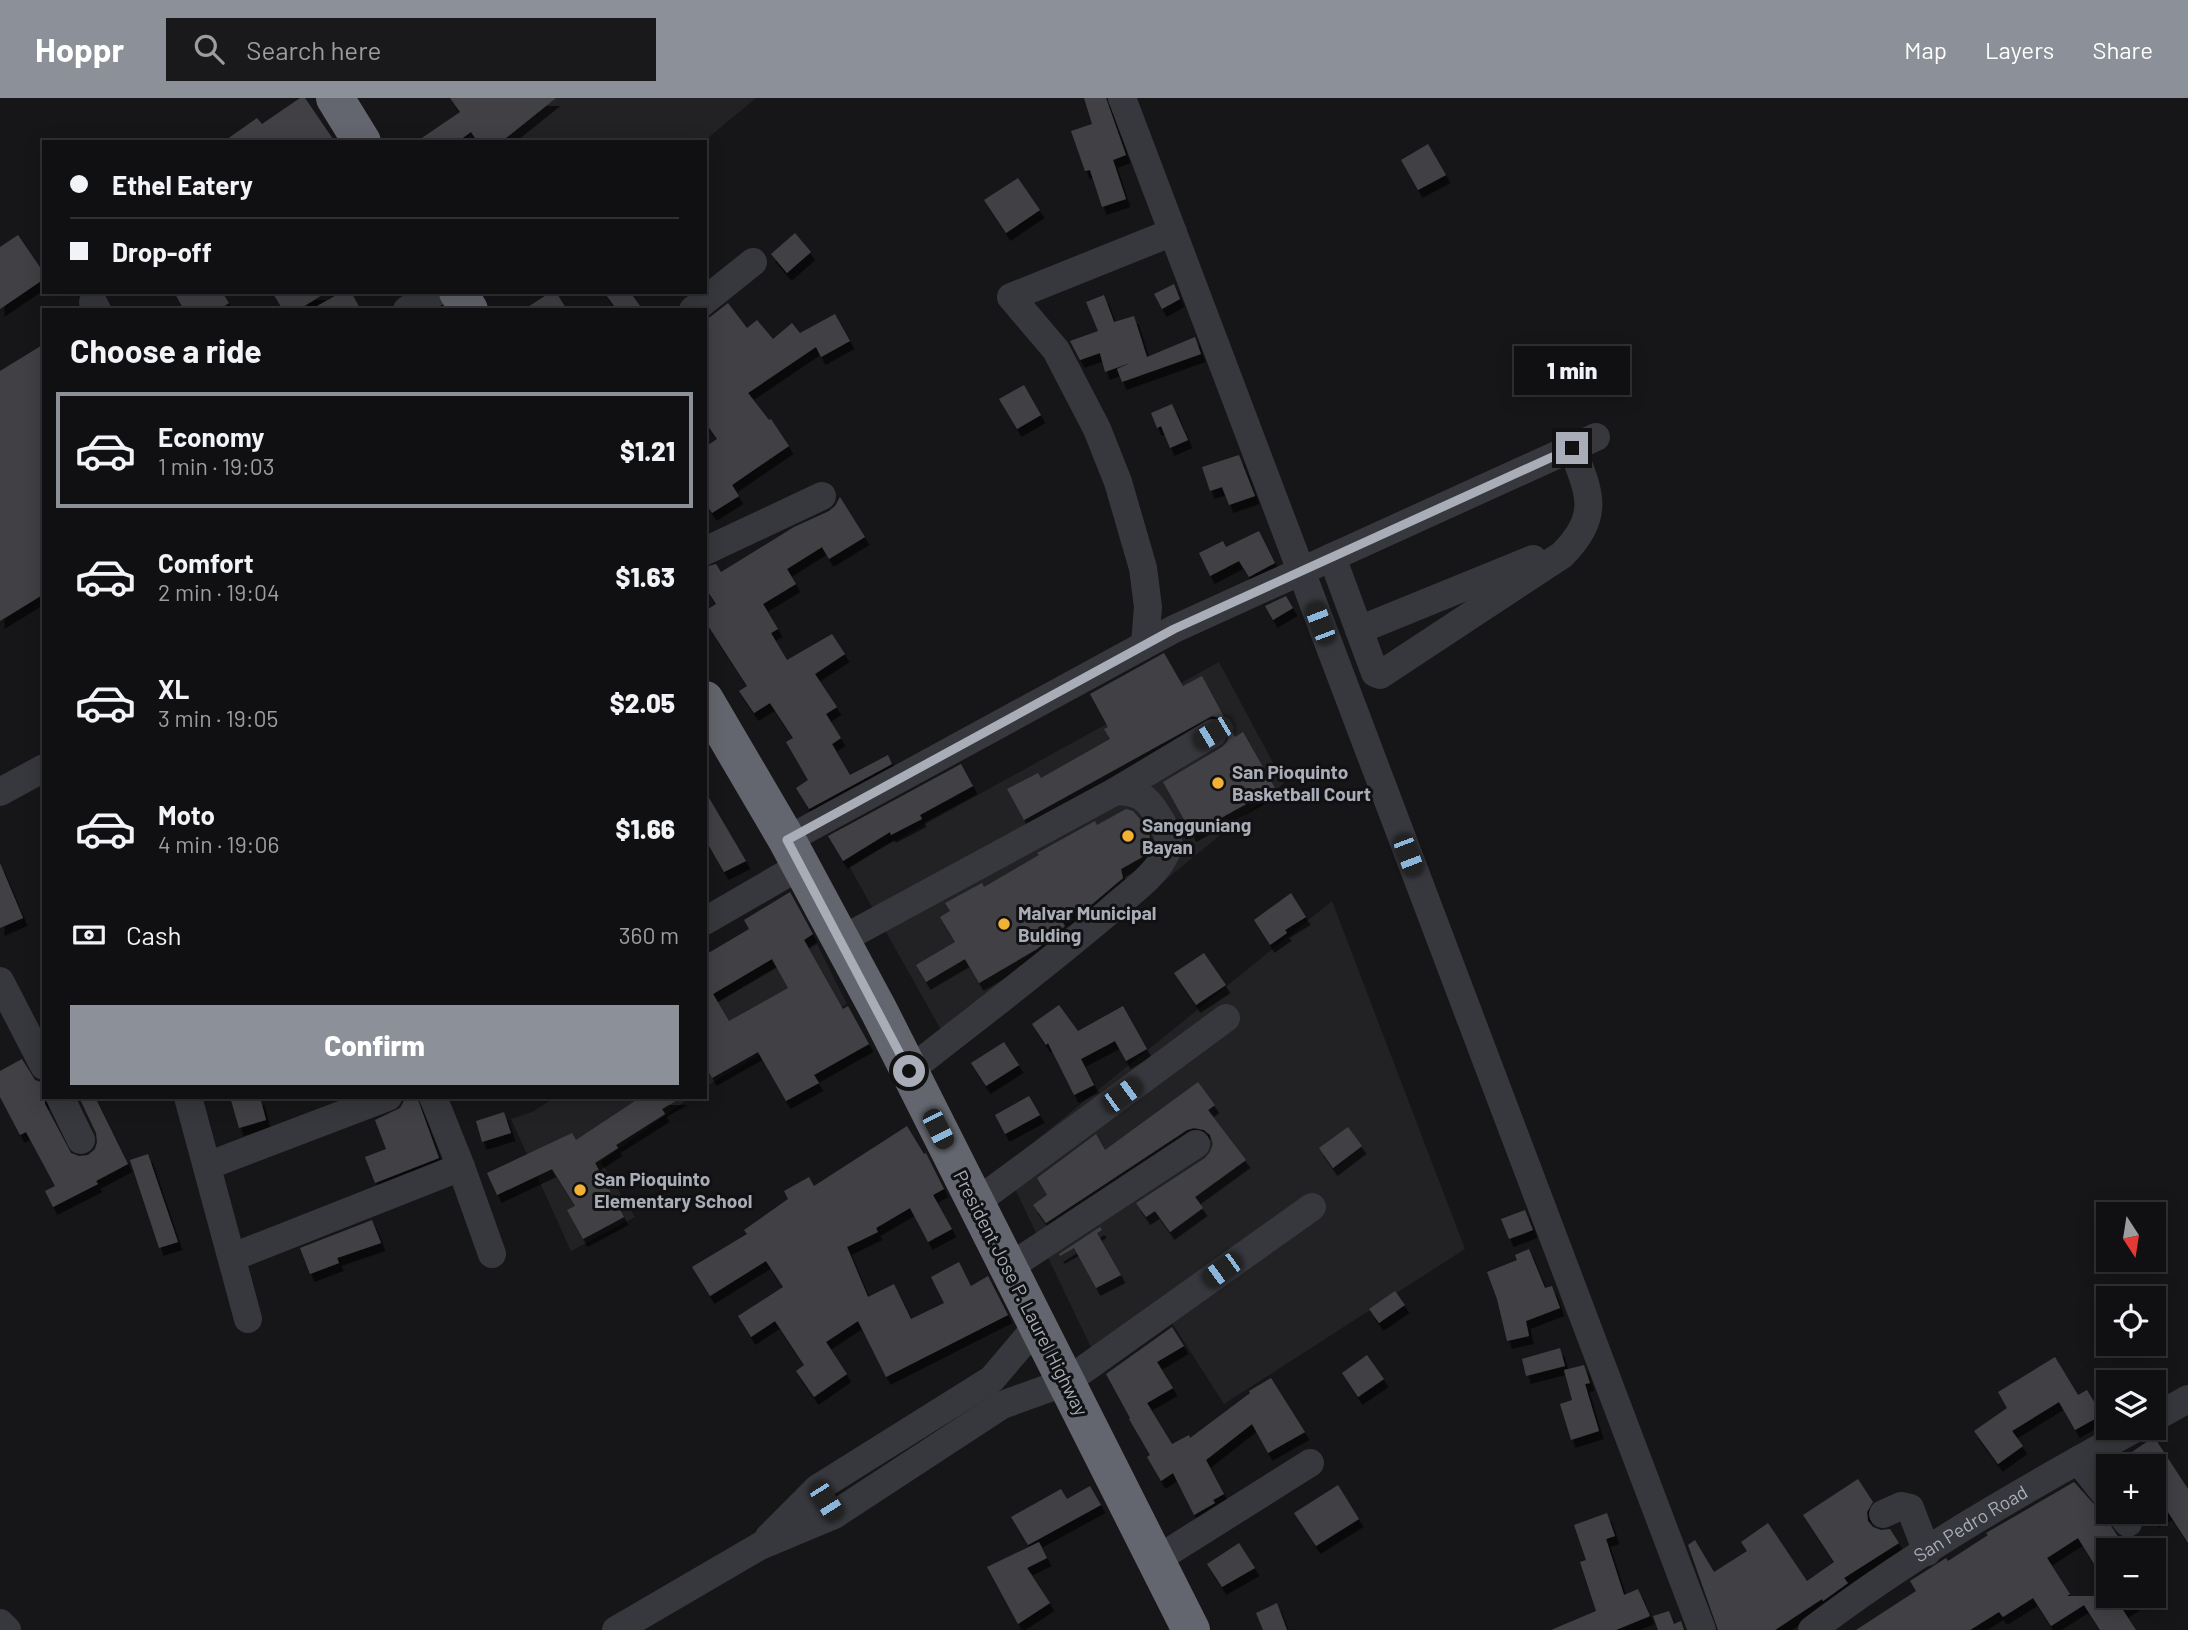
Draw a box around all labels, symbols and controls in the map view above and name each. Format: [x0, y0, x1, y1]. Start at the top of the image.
search box [166, 18, 656, 81]
text: Hoppr [35, 29, 124, 69]
icon: search [190, 30, 228, 68]
text: Search here [246, 34, 381, 65]
text: Map [1904, 35, 1947, 64]
text: Layers [1985, 35, 2054, 64]
text: Share [2092, 35, 2153, 64]
text: Ethel Eatery [112, 169, 253, 200]
text: Drop-off [112, 236, 212, 267]
text: Choose a ride [70, 331, 262, 369]
callout: 1 min [1514, 346, 1630, 396]
text: 1 min [1547, 356, 1597, 384]
icon: car [74, 419, 137, 482]
text: Economy [158, 421, 264, 452]
route end [1556, 432, 1588, 464]
text: $1.21 [620, 435, 675, 466]
text: 1 min · 19:03 [158, 452, 275, 480]
icon: car [74, 545, 137, 608]
text: Comfort [158, 547, 254, 578]
text: $1.63 [615, 561, 675, 592]
text: 2 min · 19:04 [158, 578, 280, 606]
car [1303, 600, 1338, 646]
icon: car [74, 671, 137, 734]
text: XL [158, 673, 189, 704]
text: $2.05 [610, 687, 675, 718]
text: 3 min · 19:05 [158, 704, 278, 732]
car [1190, 713, 1237, 753]
place label: San Pioquinto Basketball Court [1232, 760, 1371, 805]
marker: San Pioquinto Basketball Court [1210, 775, 1226, 791]
icon: car [74, 797, 137, 860]
text: Moto [158, 799, 215, 830]
text: $1.66 [616, 813, 675, 844]
place label: Sangguniang Bayan [1142, 813, 1251, 858]
marker: Sangguniang Bayan [1120, 828, 1136, 844]
text: 4 min · 19:06 [158, 830, 279, 858]
car [1391, 832, 1426, 878]
place label: Malvar Municipal Bulding [1018, 901, 1156, 946]
icon: cash [70, 916, 108, 954]
marker: Malvar Municipal Bulding [996, 916, 1012, 932]
text: Cash [126, 919, 181, 950]
text: 360 m [619, 921, 679, 949]
button: Confirm [70, 1005, 679, 1085]
route start [893, 1055, 925, 1087]
car [1099, 1074, 1146, 1116]
car [920, 1106, 957, 1152]
street label: President Jose P. Laurel Highway [949, 1166, 1094, 1420]
place label: San Pioquinto Elementary School [594, 1167, 752, 1212]
marker: San Pioquinto Elementary School [572, 1182, 588, 1198]
north arrow [2096, 1202, 2166, 1272]
map controls [2096, 1202, 2166, 1608]
car [1199, 1249, 1246, 1291]
button: locate [2096, 1286, 2166, 1356]
button: layers [2096, 1370, 2166, 1440]
button: + [2096, 1454, 2166, 1524]
car [806, 1478, 847, 1524]
street label: San Pedro Road [1909, 1480, 2031, 1567]
button: − [2096, 1538, 2166, 1608]

